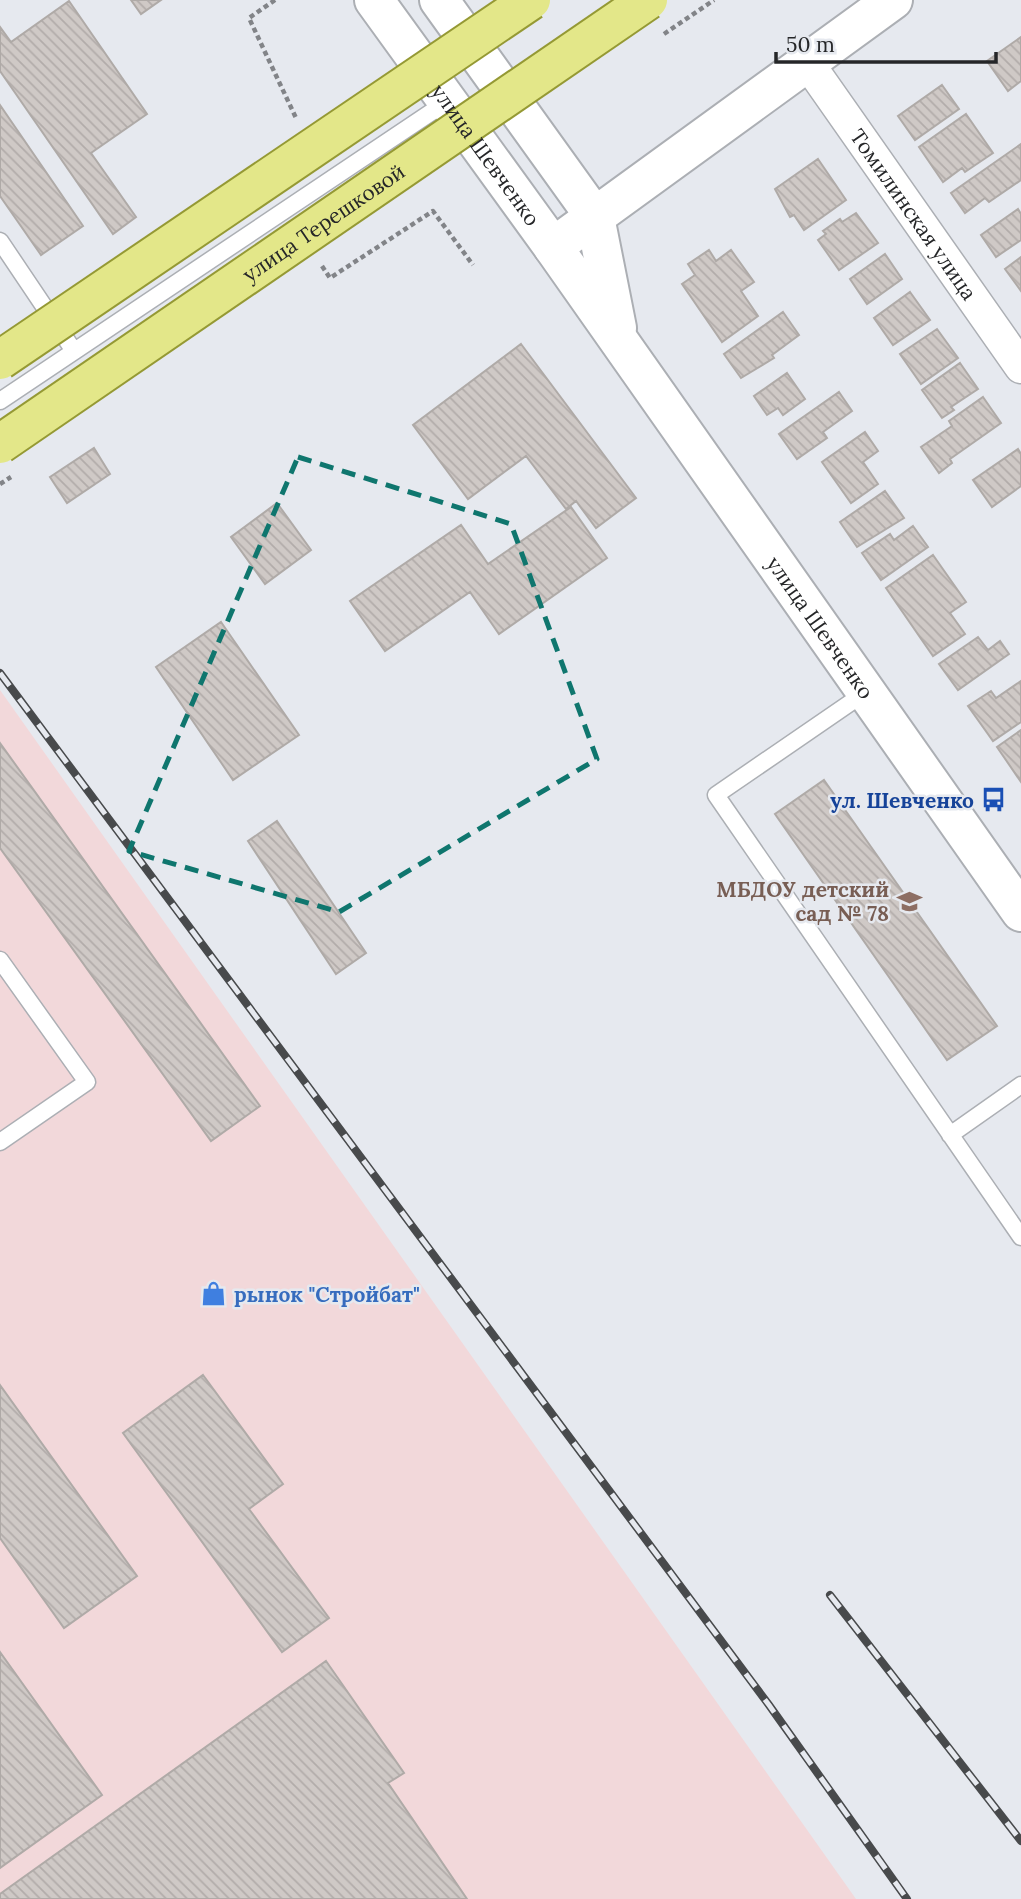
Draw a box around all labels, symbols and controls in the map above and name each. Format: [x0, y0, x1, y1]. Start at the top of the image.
scale bar [776, 21, 996, 65]
text: 50 m [786, 31, 835, 58]
street label: улица Шевченко [426, 78, 546, 231]
street label: Томилинская улица [845, 124, 983, 305]
street label: улица Терешковой [237, 157, 410, 288]
street label: улица Шевченко [761, 551, 880, 704]
bus stop icon: ул. Шевченко [980, 786, 1008, 814]
place label: ул. Шевченко [830, 787, 974, 814]
place label: МБДОУ детский сад № 78 [716, 876, 889, 927]
school or university icon: МБДОУ детский сад № 78 [895, 887, 923, 915]
shop icon: рынок "Стройбат" [200, 1280, 228, 1308]
place label: рынок "Стройбат" [234, 1281, 420, 1308]

